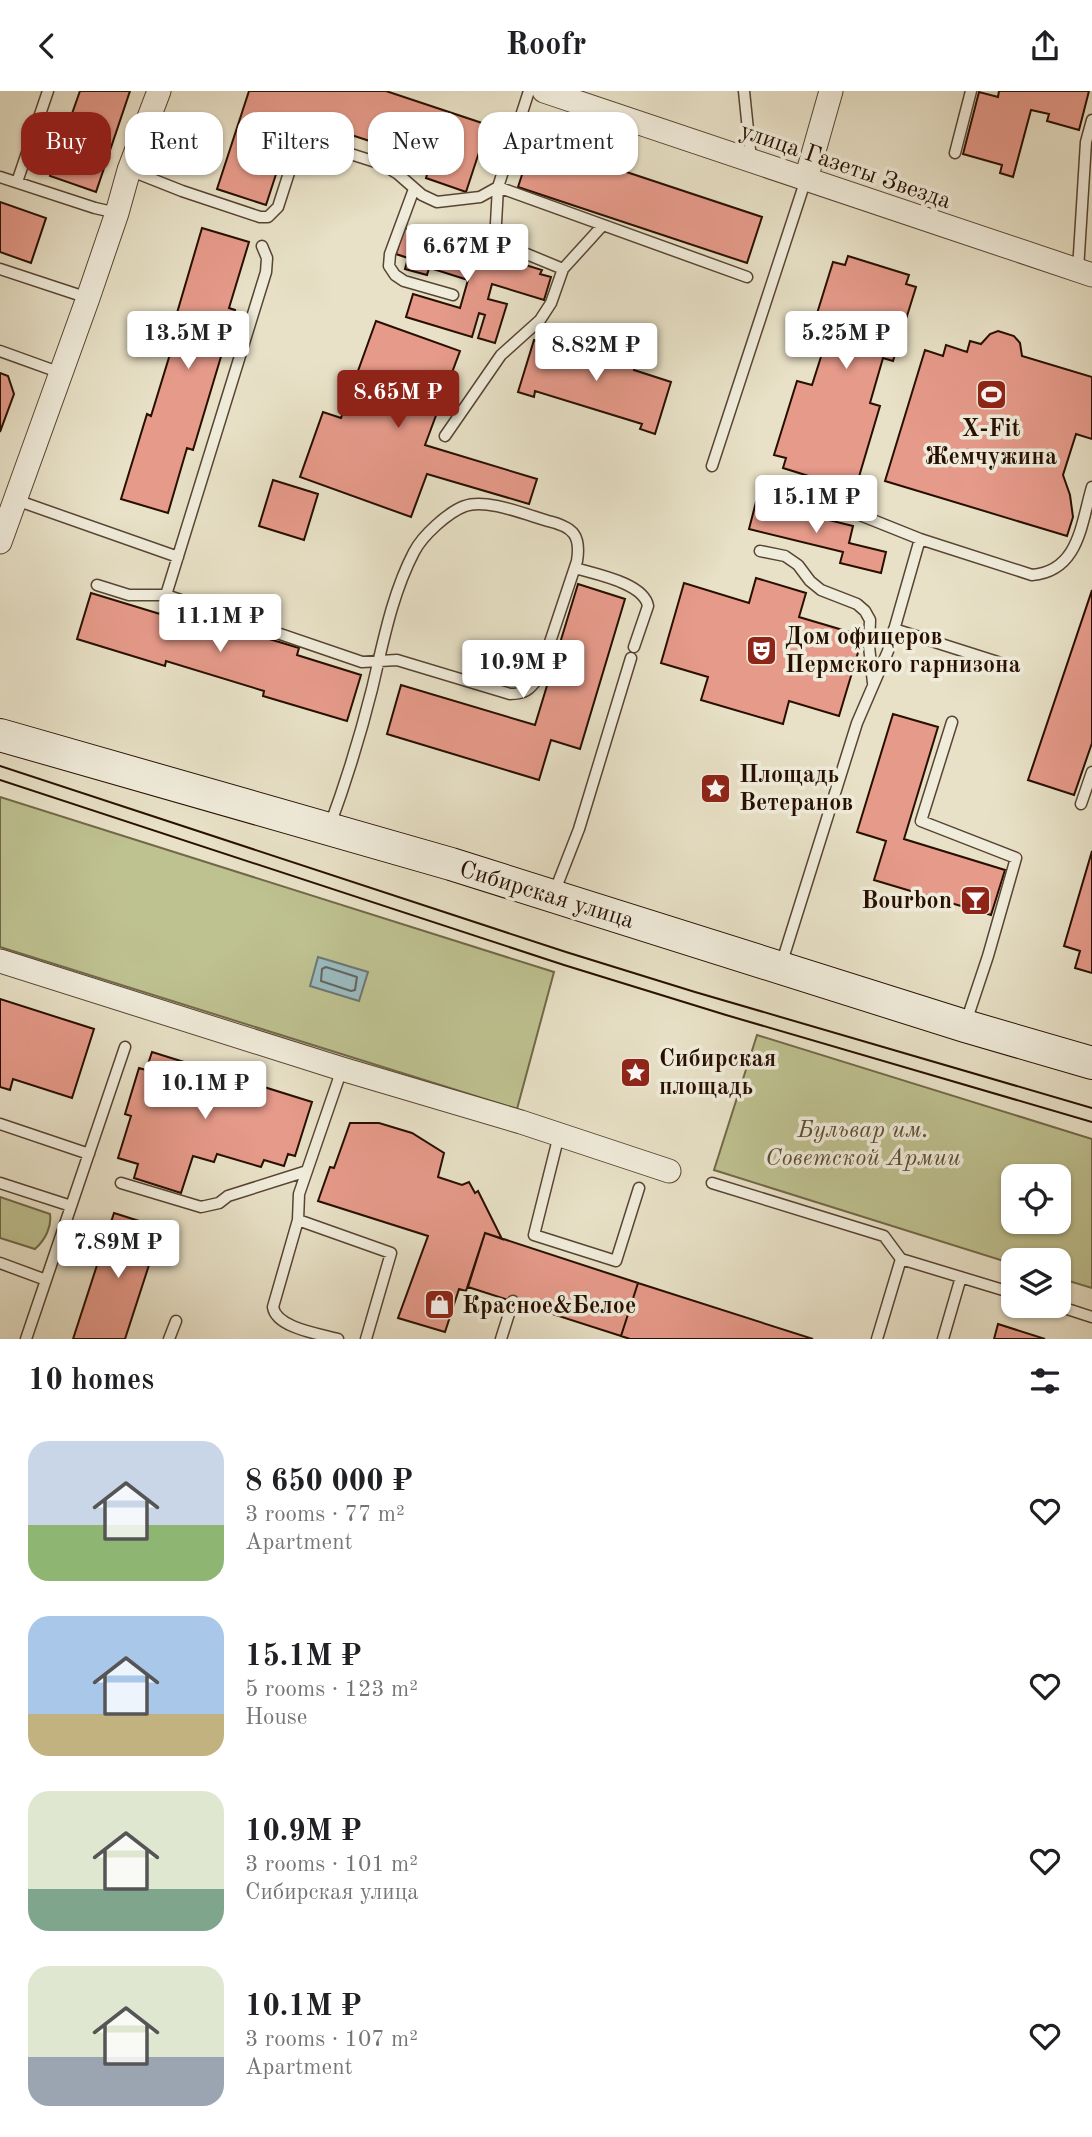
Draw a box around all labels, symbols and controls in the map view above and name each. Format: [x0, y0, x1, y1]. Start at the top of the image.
icon: back [28, 27, 66, 65]
icon: share [1026, 27, 1064, 65]
text: Roofr [506, 30, 586, 62]
chip: Buy [21, 112, 111, 175]
chip: Rent [125, 112, 223, 175]
chip: Filters [237, 112, 354, 175]
chip: New [368, 112, 464, 175]
chip: Apartment [478, 112, 638, 175]
street label: улица Газеты Звезда [737, 120, 954, 214]
pin: 6.67M ₽ [402, 225, 532, 284]
text: 6.67M ₽ [422, 235, 512, 258]
pin: 13.5M ₽ [123, 311, 253, 371]
pin: 5.25M ₽ [781, 311, 911, 371]
text: 13.5M ₽ [143, 322, 233, 345]
text: 5.25M ₽ [801, 322, 891, 345]
pin: 8.82M ₽ [531, 323, 661, 383]
text: 8.82M ₽ [551, 334, 641, 357]
pin: 8.65M ₽ [333, 371, 463, 430]
sports icon: X-Fit Жемчужина [974, 377, 1008, 411]
text: 8.65M ₽ [353, 381, 443, 404]
place label: X-Fit Жемчужина [925, 418, 1057, 470]
pin: 15.1M ₽ [751, 475, 881, 535]
text: 15.1M ₽ [771, 486, 861, 509]
pin: 11.1M ₽ [155, 595, 285, 654]
text: 11.1M ₽ [175, 605, 265, 628]
place label: Дом офицеров Пермского гарнизона [785, 626, 1021, 678]
theatre icon: Дом офицеров Пермского гарнизона [745, 633, 779, 667]
pin: 10.9M ₽ [458, 641, 588, 700]
text: 10.9M ₽ [478, 651, 568, 674]
place label: Площадь Ветеранов [739, 764, 853, 816]
place icon: Площадь Ветеранов [699, 771, 733, 805]
street label: Сибирская улица [456, 858, 637, 934]
bar icon: Bourbon [958, 883, 992, 917]
place label: Bourbon [861, 890, 952, 914]
place label: Сибирская площадь [659, 1048, 776, 1100]
place icon: Сибирская площадь [619, 1055, 653, 1089]
pin: 10.1M ₽ [140, 1061, 270, 1121]
text: 10.1M ₽ [160, 1072, 250, 1095]
park label: Бульвар им. Советской Армии [765, 1119, 961, 1171]
map controls [1001, 1164, 1071, 1318]
button: locate [1001, 1164, 1071, 1234]
pin: 7.89M ₽ [53, 1221, 183, 1280]
text: 7.89M ₽ [73, 1231, 163, 1254]
button: layers [1001, 1248, 1071, 1318]
shop icon: Красное&Белое [422, 1288, 456, 1322]
place label: Красное&Белое [462, 1295, 636, 1319]
icon: filters [1026, 1362, 1064, 1400]
text: 10 homes [28, 1366, 154, 1396]
text: 8 650 000 ₽ [245, 1467, 413, 1497]
icon: home [84, 1469, 168, 1553]
icon: heart [1026, 1492, 1064, 1530]
text: 3 rooms · 77 m² [245, 1503, 405, 1526]
text: Apartment [245, 1531, 353, 1554]
text: 15.1M ₽ [245, 1642, 362, 1672]
icon: home [84, 1644, 168, 1728]
icon: heart [1026, 1667, 1064, 1705]
text: 5 rooms · 123 m² [245, 1678, 418, 1701]
text: House [245, 1706, 307, 1729]
text: 10.9M ₽ [245, 1817, 362, 1847]
icon: home [84, 1819, 168, 1903]
icon: heart [1026, 1842, 1064, 1880]
text: 3 rooms · 101 m² [245, 1853, 418, 1876]
text: Сибирская улица [245, 1881, 419, 1904]
text: 10.1M ₽ [245, 1992, 362, 2022]
icon: home [84, 1994, 168, 2078]
icon: heart [1026, 2017, 1064, 2055]
text: 3 rooms · 107 m² [245, 2028, 418, 2051]
text: Apartment [245, 2056, 353, 2079]

